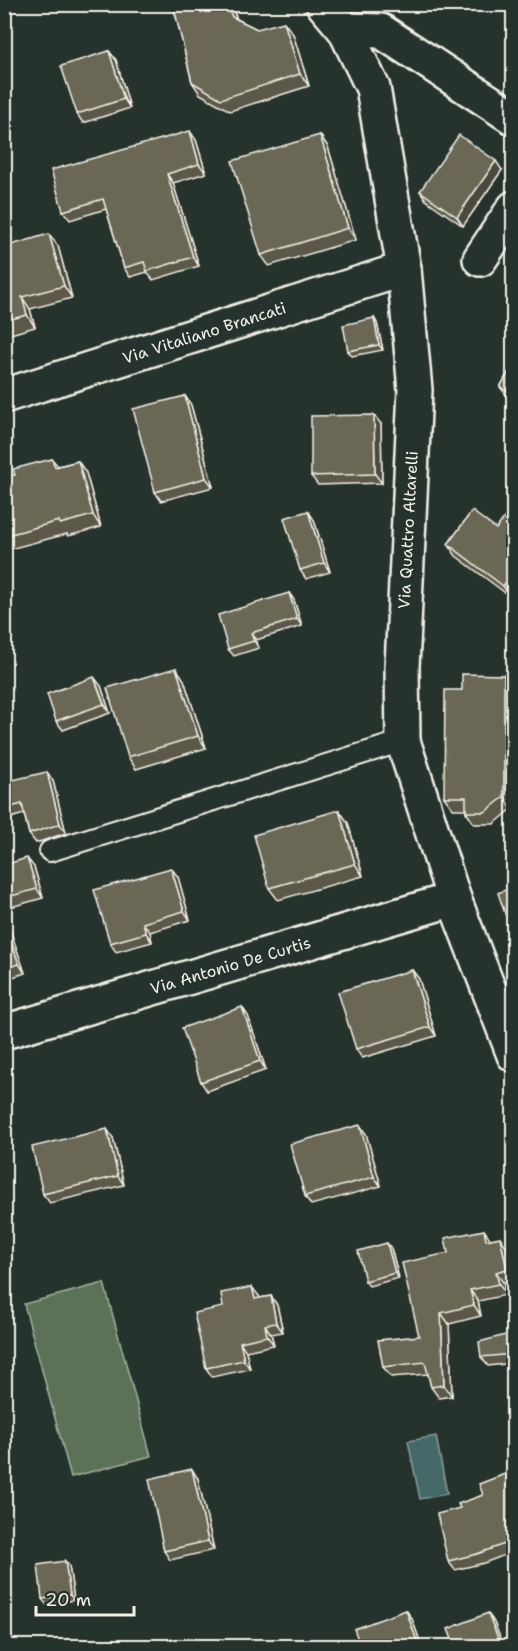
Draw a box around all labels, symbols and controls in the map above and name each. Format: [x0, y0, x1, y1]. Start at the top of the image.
street label: Via Vitaliano Brancati [120, 297, 289, 368]
street label: Via Quattro Altarelli [393, 450, 423, 610]
street label: Via Antonio De Curtis [148, 931, 313, 999]
scale bar [36, 1579, 134, 1617]
text: 20 m [45, 1588, 91, 1612]

